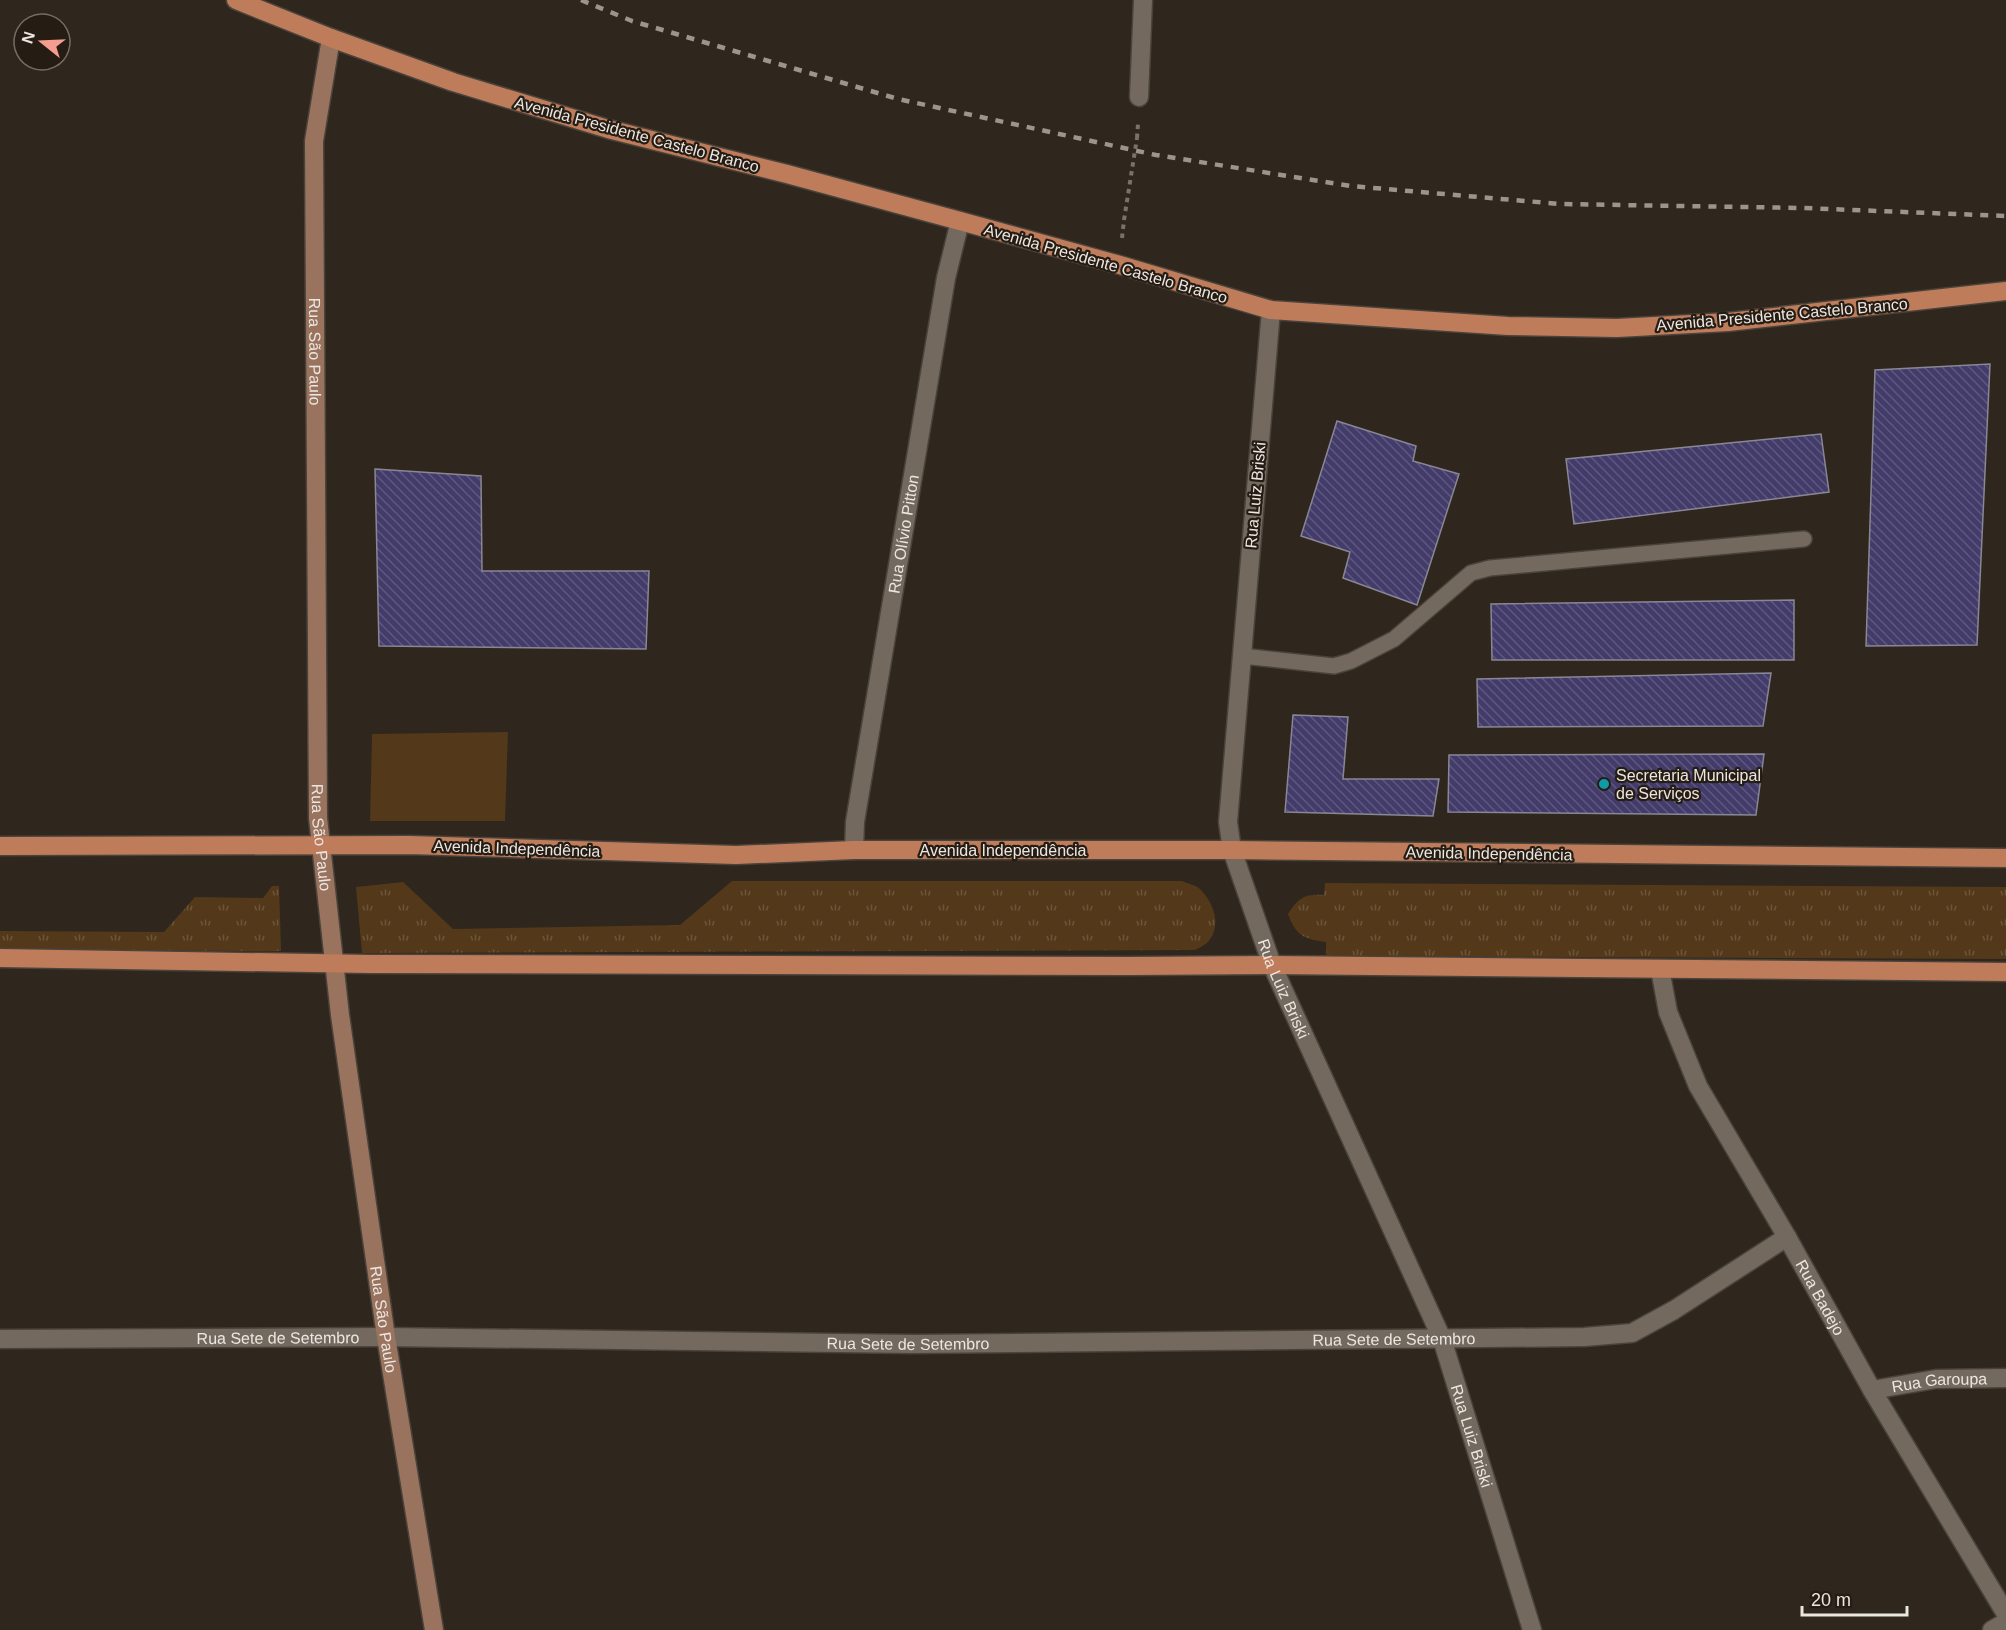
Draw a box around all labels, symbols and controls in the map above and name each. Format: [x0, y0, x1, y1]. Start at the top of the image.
north arrow [12, 12, 72, 72]
text: N [18, 29, 38, 46]
street label: Avenida Presidente Castelo Branco [513, 94, 761, 175]
street label: Avenida Presidente Castelo Branco [982, 221, 1230, 306]
street label: Avenida Presidente Castelo Branco [1656, 295, 1909, 334]
street label: Rua São Paulo [306, 298, 324, 406]
street label: Rua Luiz Briski [1242, 441, 1269, 549]
street label: Rua Olívio Pitton [885, 473, 922, 595]
place label: Secretaria Municipal de Serviços [1616, 767, 1761, 802]
marker: Secretaria Municipal de Serviços [1597, 777, 1611, 791]
street label: Rua São Paulo [309, 784, 334, 892]
street label: Avenida Independência [433, 837, 601, 860]
street label: Avenida Independência [920, 842, 1087, 859]
street label: Avenida Independência [1405, 844, 1573, 863]
street label: Rua Luiz Briski [1255, 937, 1312, 1041]
street label: Rua Badejo [1792, 1257, 1848, 1338]
street label: Rua São Paulo [367, 1265, 400, 1374]
street label: Rua Sete de Setembro [197, 1329, 360, 1347]
street label: Rua Sete de Setembro [1312, 1330, 1476, 1349]
street label: Rua Sete de Setembro [826, 1335, 990, 1353]
street label: Rua Garoupa [1890, 1370, 1987, 1395]
street label: Rua Luiz Briski [1448, 1382, 1495, 1489]
scale bar [1802, 1579, 1907, 1617]
text: 20 m [1811, 1590, 1851, 1610]

